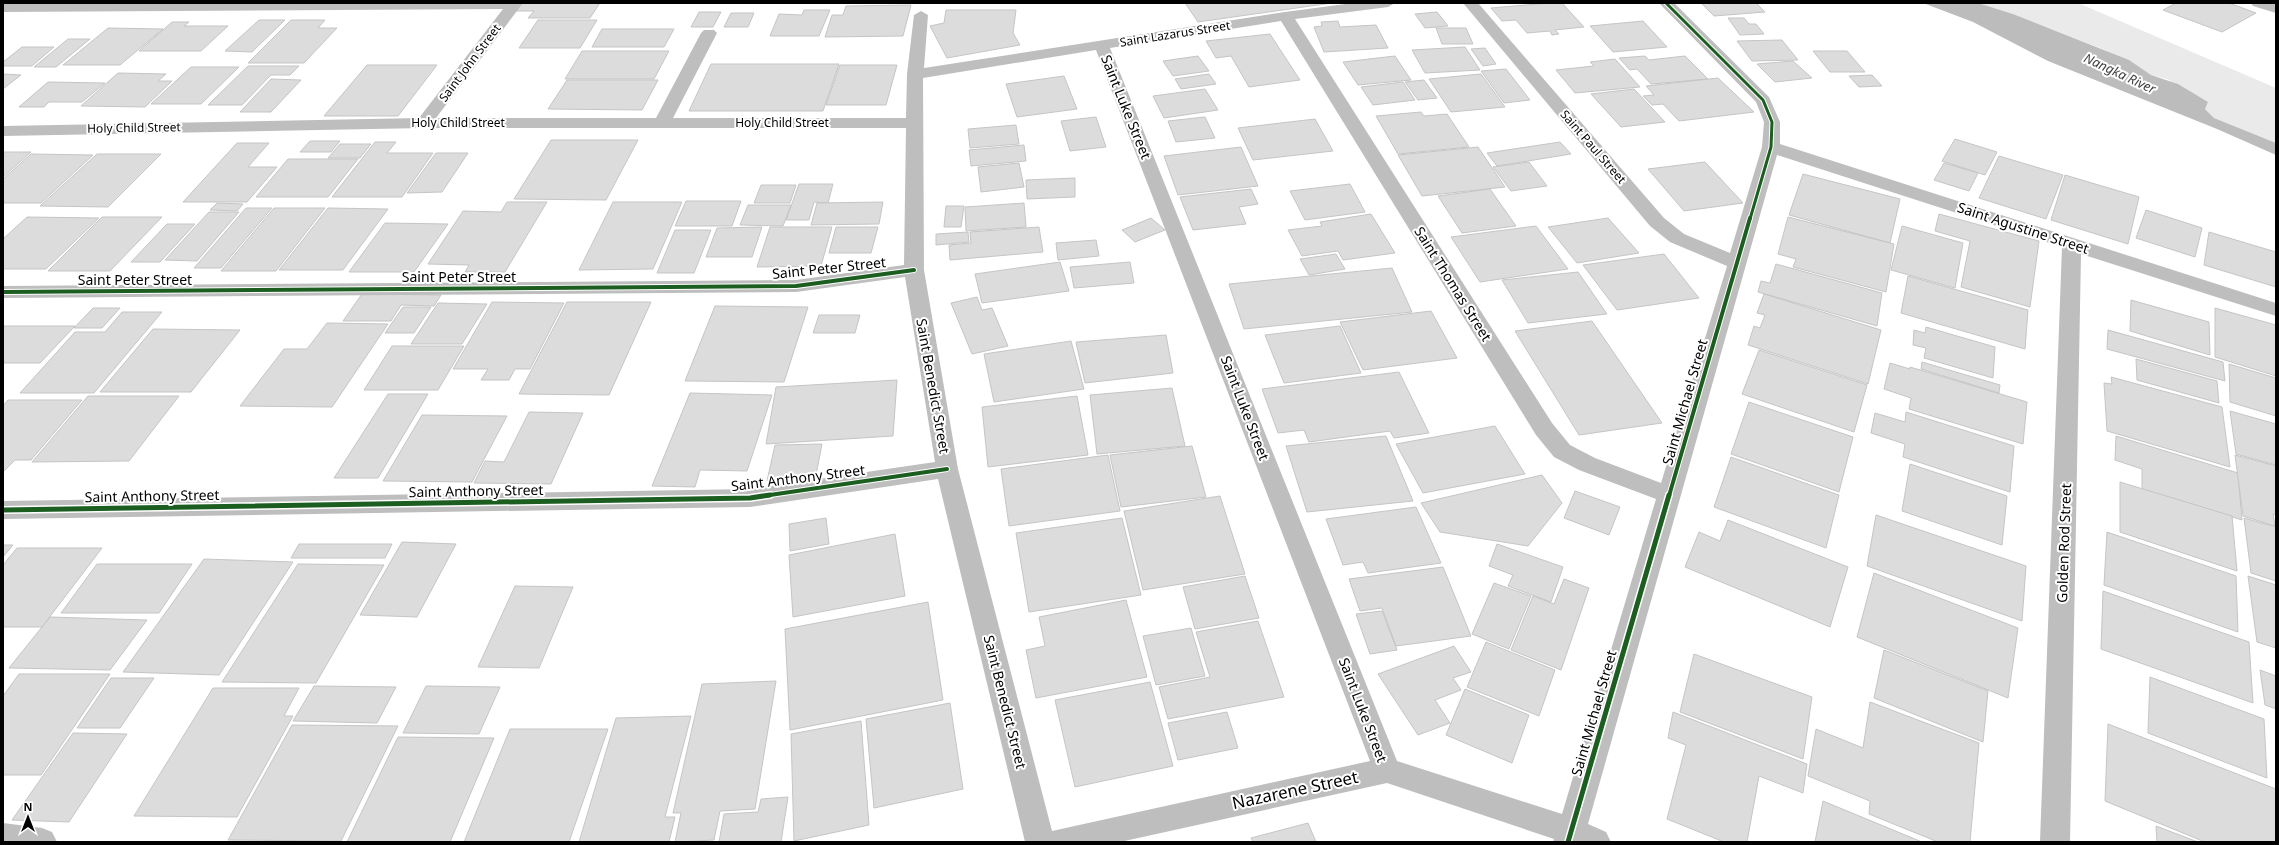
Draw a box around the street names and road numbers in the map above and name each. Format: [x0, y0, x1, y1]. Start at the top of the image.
street label: Saint Lazarus Street [1119, 16, 1232, 51]
street label: Saint John Street [435, 20, 505, 105]
street label: Saint Luke Street [1097, 52, 1156, 162]
street label: Saint Paul Street [1557, 106, 1631, 188]
street label: Holy Child Street [411, 114, 506, 131]
street label: Holy Child Street [735, 114, 830, 131]
street label: Holy Child Street [87, 118, 182, 137]
street label: Saint Agustine Street [1955, 197, 2091, 258]
street label: Saint Thomas Street [1410, 223, 1496, 345]
street label: Saint Peter Street [771, 252, 887, 283]
street label: Saint Peter Street [402, 267, 516, 286]
street label: Saint Peter Street [78, 270, 192, 289]
street label: Saint Benedict Street [912, 317, 955, 455]
street label: Saint Michael Street [1657, 337, 1712, 467]
street label: Saint Luke Street [1217, 353, 1274, 463]
street label: Saint Anthony Street [730, 460, 866, 495]
street label: Saint Anthony Street [408, 480, 544, 501]
street label: Golden Rod Street [2052, 483, 2075, 603]
street label: Saint Anthony Street [84, 485, 220, 506]
street label: Saint Benedict Street [980, 633, 1031, 771]
street label: Saint Michael Street [1566, 648, 1621, 778]
street label: Saint Luke Street [1335, 655, 1392, 765]
street label: Nazarene Street [1230, 765, 1360, 814]

